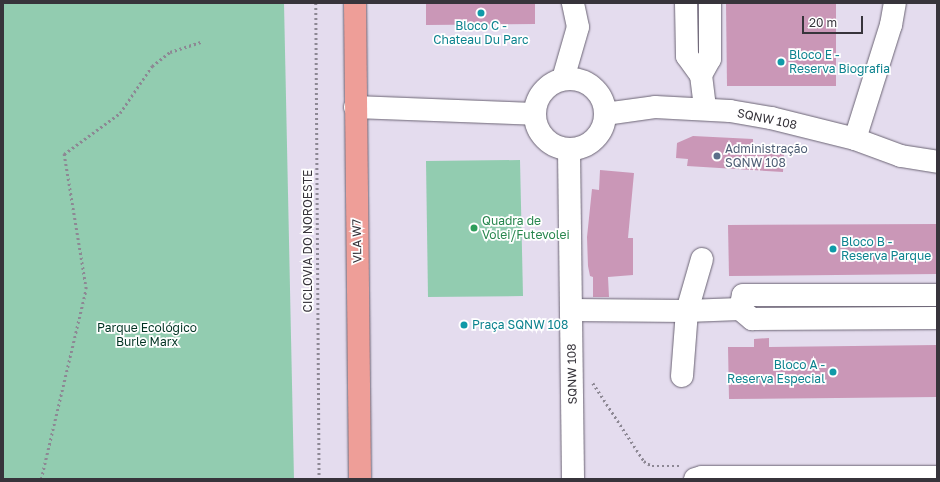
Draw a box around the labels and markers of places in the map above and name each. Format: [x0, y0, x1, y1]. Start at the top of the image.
marker: Bloco C - Chateau Du Parc [476, 8, 486, 18]
place label: Bloco C - Chateau Du Parc [433, 19, 529, 47]
place label: Bloco E - Reserva Biografia [789, 48, 890, 76]
marker: Bloco E - Reserva Biografia [776, 57, 786, 67]
place label: Administração SQNW 108 [725, 142, 808, 170]
marker: Administração SQNW 108 [712, 151, 722, 161]
place label: Quadra de Volei/Futevolei [482, 214, 570, 242]
marker: Quadra de Volei/Futevolei [469, 223, 479, 233]
place label: Bloco B - Reserva Parque [841, 235, 931, 263]
marker: Bloco B - Reserva Parque [828, 244, 838, 254]
place label: Praça SQNW 108 [472, 318, 568, 332]
marker: Praça SQNW 108 [459, 320, 469, 330]
place label: Bloco A - Reserva Especial [727, 358, 825, 386]
marker: Bloco A - Reserva Especial [828, 367, 838, 377]

